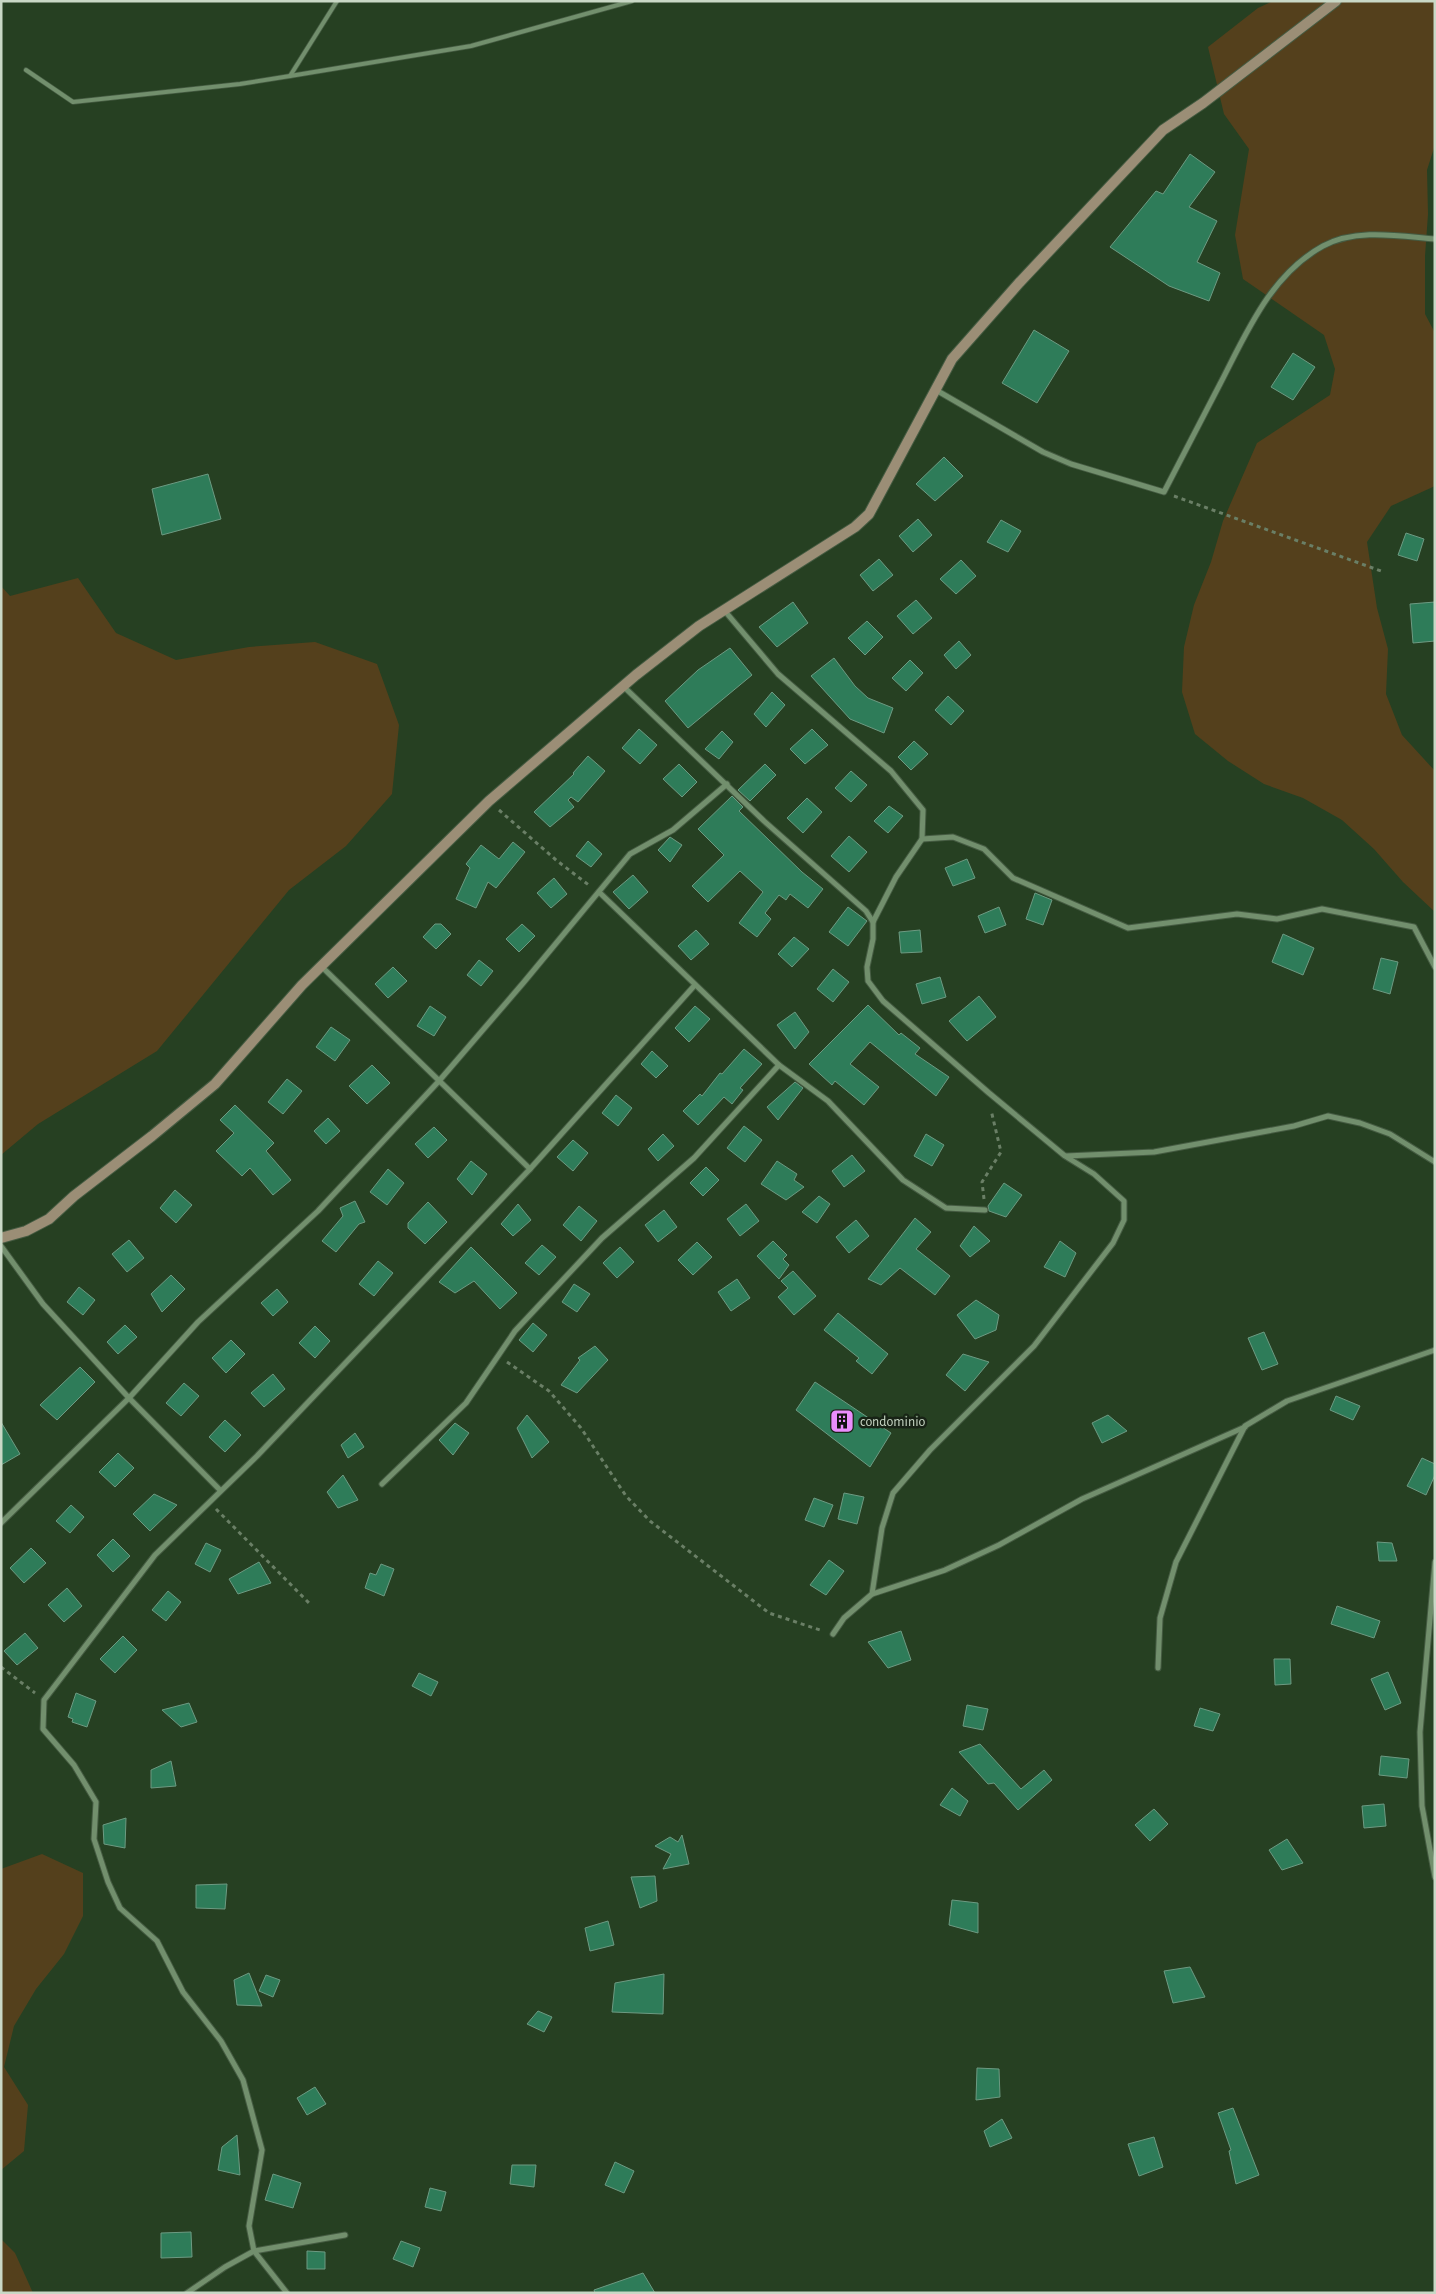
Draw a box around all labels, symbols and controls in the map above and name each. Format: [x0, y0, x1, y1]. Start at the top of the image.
building icon: condominio [829, 1408, 855, 1434]
place label: condominio [860, 1415, 926, 1429]

